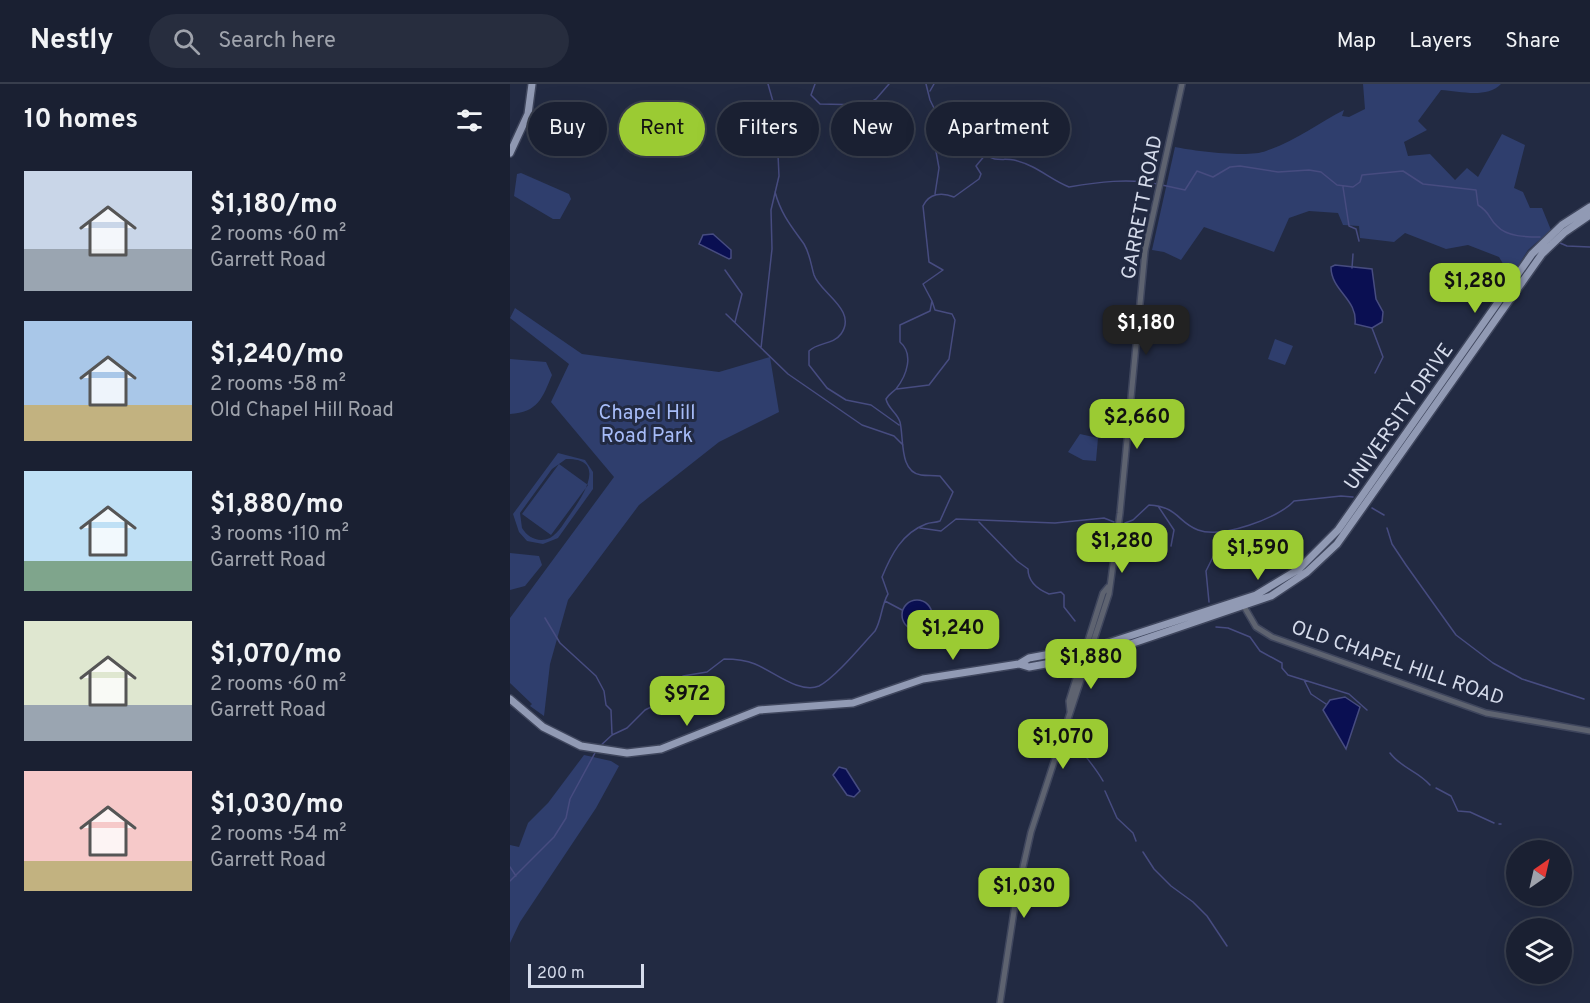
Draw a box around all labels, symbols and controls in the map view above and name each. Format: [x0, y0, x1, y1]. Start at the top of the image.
search box [149, 14, 569, 68]
text: Nestly [30, 23, 113, 59]
icon: search [170, 25, 203, 58]
text: Search here [218, 28, 336, 55]
text: Map [1337, 28, 1376, 55]
text: Layers [1409, 28, 1472, 55]
text: Share [1505, 28, 1560, 55]
chip: Buy [528, 102, 607, 156]
chip: Rent [619, 102, 705, 156]
chip: Filters [717, 102, 819, 156]
chip: New [831, 102, 914, 156]
chip: Apartment [926, 102, 1070, 156]
text: 10 homes [24, 104, 138, 137]
icon: filters [453, 104, 486, 137]
street label: GARRETT ROAD [1116, 133, 1170, 282]
text: $1,180/mo [210, 189, 338, 222]
icon: home [72, 195, 144, 267]
text: 2 rooms · 60 m² [210, 222, 346, 248]
text: Garrett Road [210, 248, 326, 274]
pin: $1,280 [1426, 263, 1524, 314]
text: $1,280 [1444, 269, 1506, 295]
pin: $1,180 [1097, 305, 1195, 356]
text: $1,180 [1117, 311, 1175, 337]
text: $1,240/mo [210, 339, 344, 372]
street label: UNIVERSITY DRIVE [1339, 339, 1460, 496]
icon: home [72, 345, 144, 417]
text: 2 rooms · 58 m² [210, 372, 346, 398]
text: Old Chapel Hill Road [210, 398, 394, 424]
pin: $2,660 [1088, 399, 1186, 450]
park label: Chapel Hill Road Park [599, 401, 695, 450]
text: $2,660 [1103, 405, 1171, 431]
text: $1,880/mo [210, 489, 344, 522]
icon: home [72, 495, 144, 567]
text: 3 rooms · 110 m² [210, 522, 349, 548]
pin: $1,280 [1073, 523, 1171, 574]
text: $1,280 [1091, 529, 1153, 555]
pin: $1,590 [1209, 530, 1307, 581]
text: $1,590 [1227, 536, 1290, 562]
text: Garrett Road [210, 548, 326, 574]
pin: $1,240 [904, 610, 1002, 661]
street label: OLD CHAPEL HILL ROAD [1287, 615, 1507, 713]
text: $1,240 [921, 616, 985, 642]
text: $1,070/mo [210, 639, 342, 672]
pin: $1,880 [1042, 639, 1140, 690]
icon: home [72, 645, 144, 717]
text: $1,880 [1059, 645, 1123, 671]
text: 2 rooms · 60 m² [210, 672, 346, 698]
pin: $972 [651, 676, 723, 727]
text: $972 [664, 682, 710, 708]
text: Garrett Road [210, 698, 326, 724]
pin: $1,070 [1014, 719, 1112, 770]
text: $1,070 [1032, 725, 1094, 751]
text: $1,030/mo [210, 789, 343, 822]
icon: home [72, 795, 144, 867]
text: 2 rooms · 54 m² [210, 822, 347, 848]
north arrow [1506, 840, 1572, 906]
map controls [1506, 840, 1572, 984]
text: Garrett Road [210, 848, 326, 874]
pin: $1,030 [975, 868, 1073, 919]
text: $1,030 [992, 874, 1056, 900]
button: layers [1506, 918, 1572, 984]
scale bar [528, 961, 644, 988]
text: 200 m [537, 964, 585, 984]

